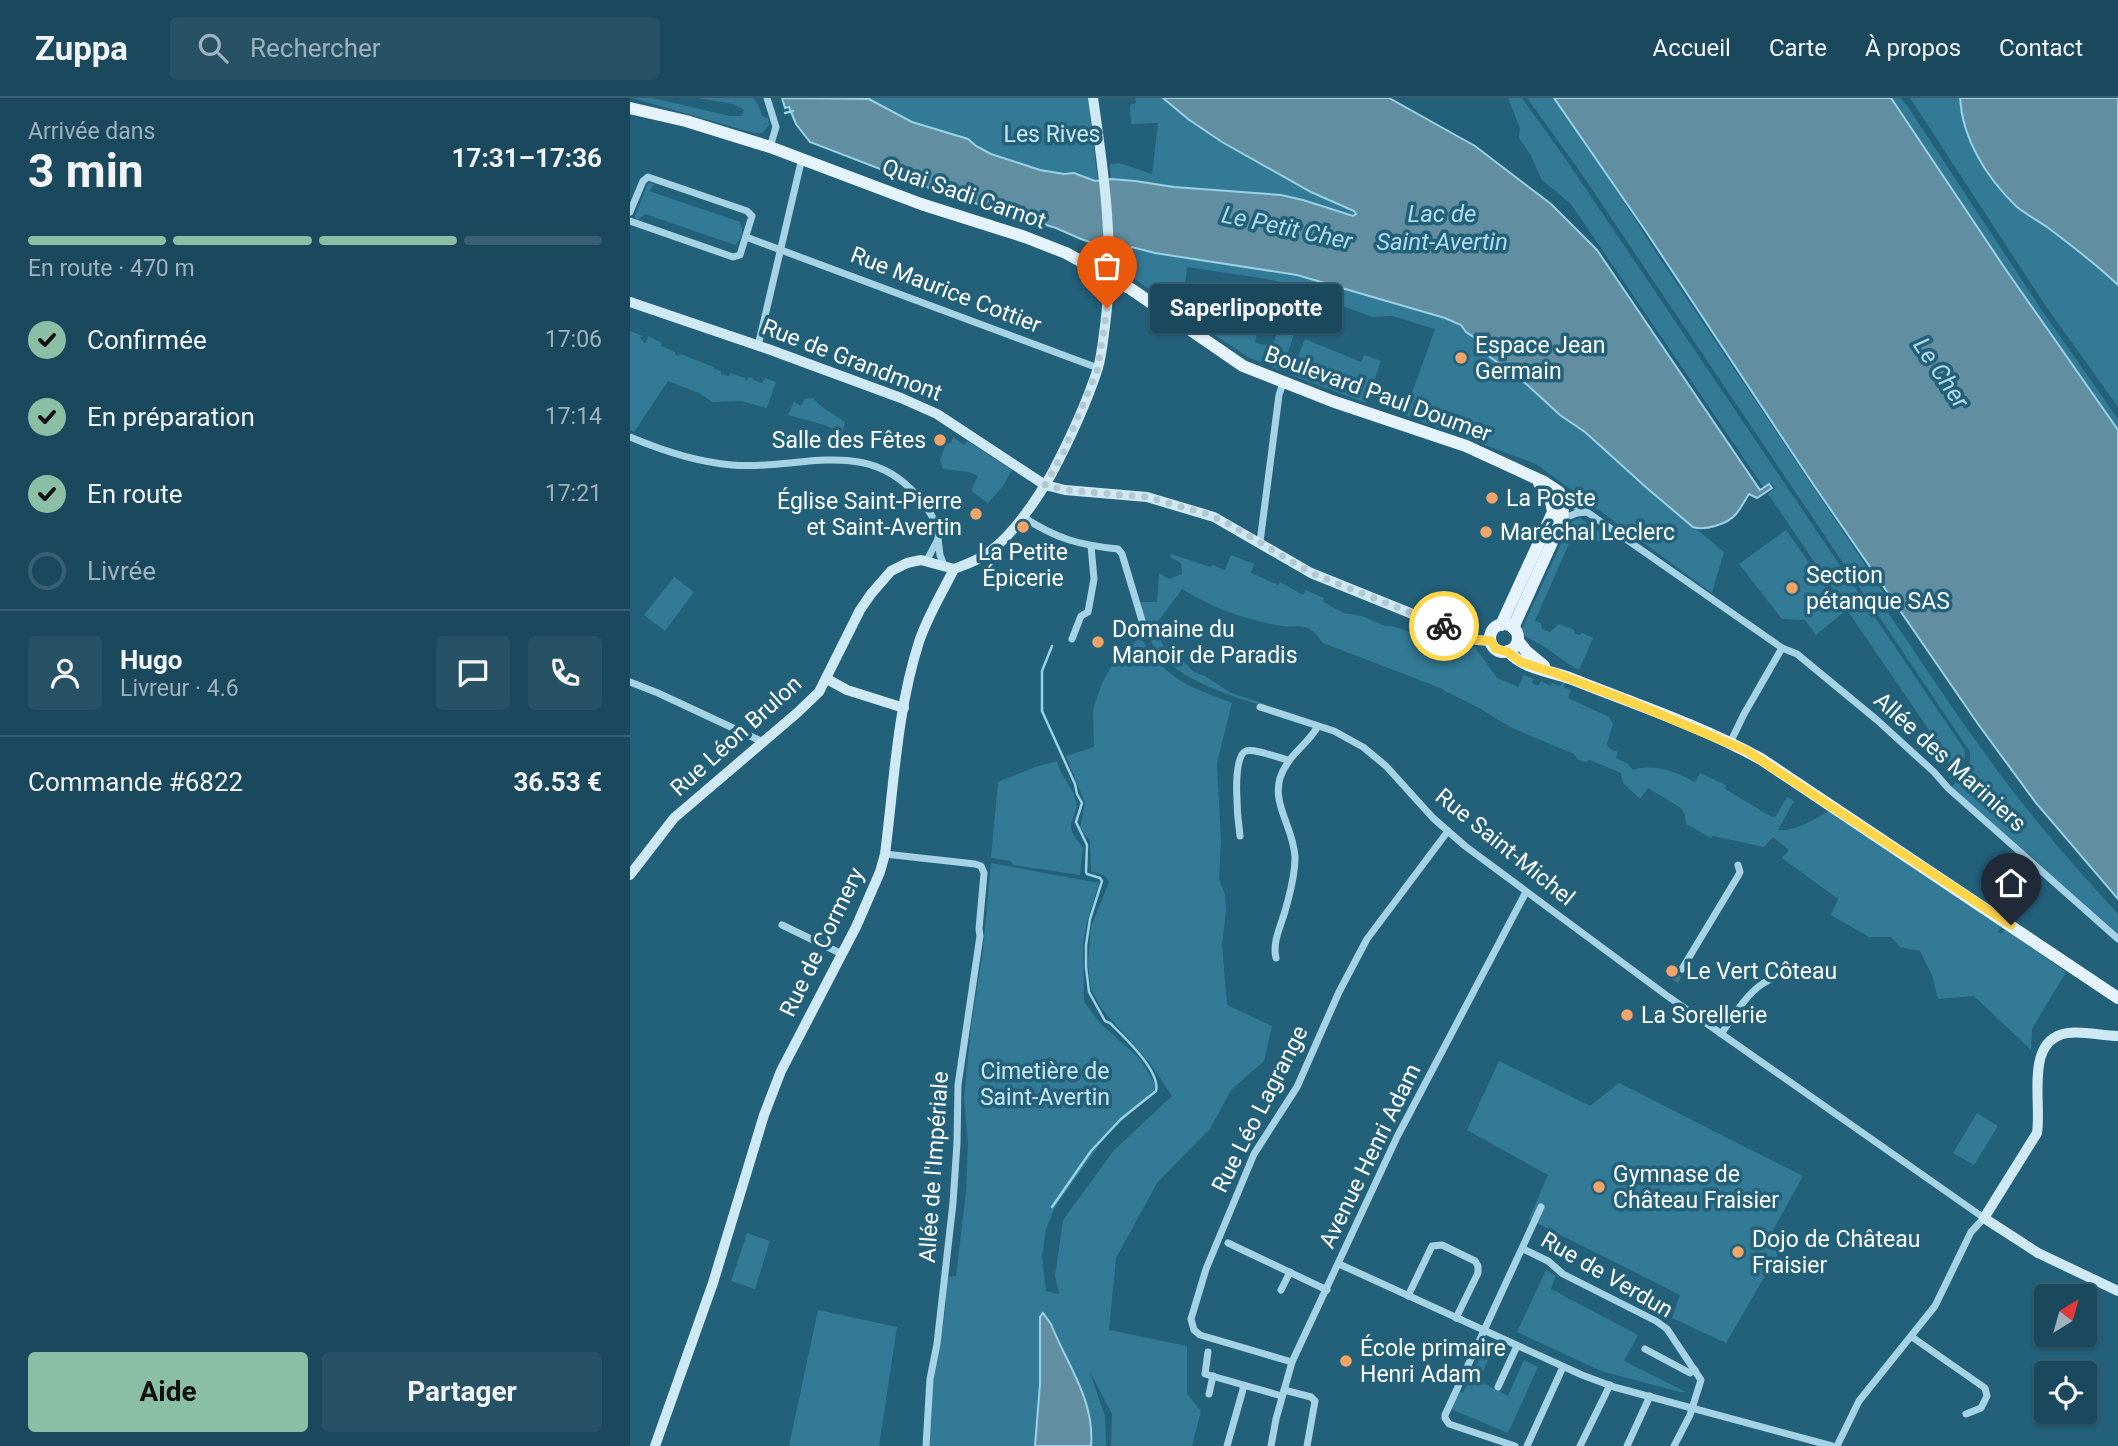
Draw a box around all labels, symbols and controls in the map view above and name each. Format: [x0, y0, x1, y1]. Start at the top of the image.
search box [170, 17, 660, 80]
text: Zuppa [35, 29, 128, 68]
icon: search [194, 29, 232, 67]
text: Rechercher [250, 33, 381, 63]
text: Accueil [1652, 34, 1731, 62]
text: Carte [1769, 34, 1827, 62]
text: À propos [1865, 34, 1961, 62]
text: Contact [1999, 34, 2083, 62]
text: Arrivée dans [28, 118, 155, 145]
park label: Les Rives [1004, 121, 1101, 148]
text: 17:31–17:36 [452, 143, 602, 173]
text: 3 min [28, 144, 144, 198]
street label: Quai Sadi Carnot [879, 153, 1049, 235]
water label: Lac de Saint-Avertin [1376, 200, 1508, 256]
water label: Le Petit Cher [1219, 201, 1356, 256]
pin [1077, 236, 1137, 308]
street label: Rue Maurice Cottier [847, 241, 1045, 339]
icon: bag [1088, 247, 1126, 285]
text: En route · 470 m [28, 255, 195, 282]
callout: Saperlipopotte [1149, 284, 1342, 332]
text: Saperlipopotte [1170, 295, 1322, 322]
street label: Rue de Grandmont [758, 313, 946, 407]
icon: check [28, 321, 66, 359]
text: Confirmée [87, 325, 207, 355]
text: 17:06 [545, 326, 602, 353]
place label: Espace Jean Germain [1475, 332, 1605, 385]
water label: Le Cher [1907, 332, 1975, 414]
street label: Boulevard Paul Doumer [1261, 340, 1495, 448]
marker: Espace Jean Germain [1453, 350, 1469, 366]
icon: check [28, 398, 66, 436]
text: En préparation [87, 402, 255, 432]
text: 17:14 [545, 403, 602, 430]
place label: Salle des Fêtes [772, 427, 926, 454]
marker: Salle des Fêtes [932, 432, 948, 448]
icon: check [28, 475, 66, 513]
text: En route [87, 479, 183, 509]
text: 17:21 [545, 480, 602, 507]
place label: La Poste [1506, 485, 1596, 512]
place label: Église Saint-Pierre et Saint-Avertin [777, 487, 962, 541]
marker: La Poste [1484, 490, 1500, 506]
marker: Église Saint-Pierre et Saint-Avertin [968, 506, 984, 522]
marker: La Petite Épicerie [1015, 519, 1031, 535]
place label: Maréchal Leclerc [1500, 519, 1675, 546]
marker: Maréchal Leclerc [1478, 524, 1494, 540]
place label: La Petite Épicerie [978, 539, 1068, 592]
text: Livrée [87, 556, 156, 586]
place label: Section pétanque SAS [1806, 562, 1950, 615]
marker: Section pétanque SAS [1784, 580, 1800, 596]
courier [1409, 591, 1479, 661]
icon: bike [1425, 607, 1463, 645]
place label: Domaine du Manoir de Paradis [1112, 616, 1298, 669]
marker: Domaine du Manoir de Paradis [1090, 634, 1106, 650]
button: person [28, 636, 102, 710]
button: chat [436, 636, 510, 710]
button: phone [528, 636, 602, 710]
text: Hugo [120, 645, 182, 675]
street label: Rue Léon Brulon [665, 670, 807, 802]
text: Livreur · 4.6 [120, 675, 239, 702]
street label: Allée des Mariniers [1868, 687, 2032, 837]
text: Commande #6822 [28, 767, 243, 797]
text: 36.53 € [513, 767, 602, 797]
street label: Rue Saint-Michel [1430, 783, 1580, 911]
pin [1981, 853, 2041, 925]
street label: Rue de Cormery [774, 863, 870, 1021]
icon: home [1992, 864, 2030, 902]
place label: Le Vert Côteau [1686, 958, 1837, 985]
marker: Le Vert Côteau [1664, 963, 1680, 979]
place label: La Sorellerie [1641, 1002, 1767, 1029]
marker: La Sorellerie [1619, 1007, 1635, 1023]
street label: Rue Léo Lagrange [1206, 1021, 1314, 1197]
park label: Cimetière de Saint-Avertin [980, 1058, 1110, 1111]
street label: Avenue Henri Adam [1314, 1059, 1426, 1253]
street label: Allée de l'Impériale [914, 1070, 954, 1264]
place label: Gymnase de Château Fraisier [1613, 1161, 1779, 1214]
marker: Gymnase de Château Fraisier [1591, 1179, 1607, 1195]
street label: Rue de Verdun [1536, 1226, 1678, 1324]
place label: Dojo de Château Fraisier [1752, 1226, 1920, 1279]
marker: Dojo de Château Fraisier [1730, 1244, 1746, 1260]
north arrow [2034, 1284, 2096, 1348]
map controls [2034, 1284, 2097, 1424]
place label: École primaire Henri Adam [1360, 1334, 1506, 1388]
button: Aide [28, 1352, 308, 1432]
button: Partager [322, 1352, 602, 1432]
marker: École primaire Henri Adam [1338, 1353, 1354, 1369]
button: locate [2034, 1361, 2097, 1424]

